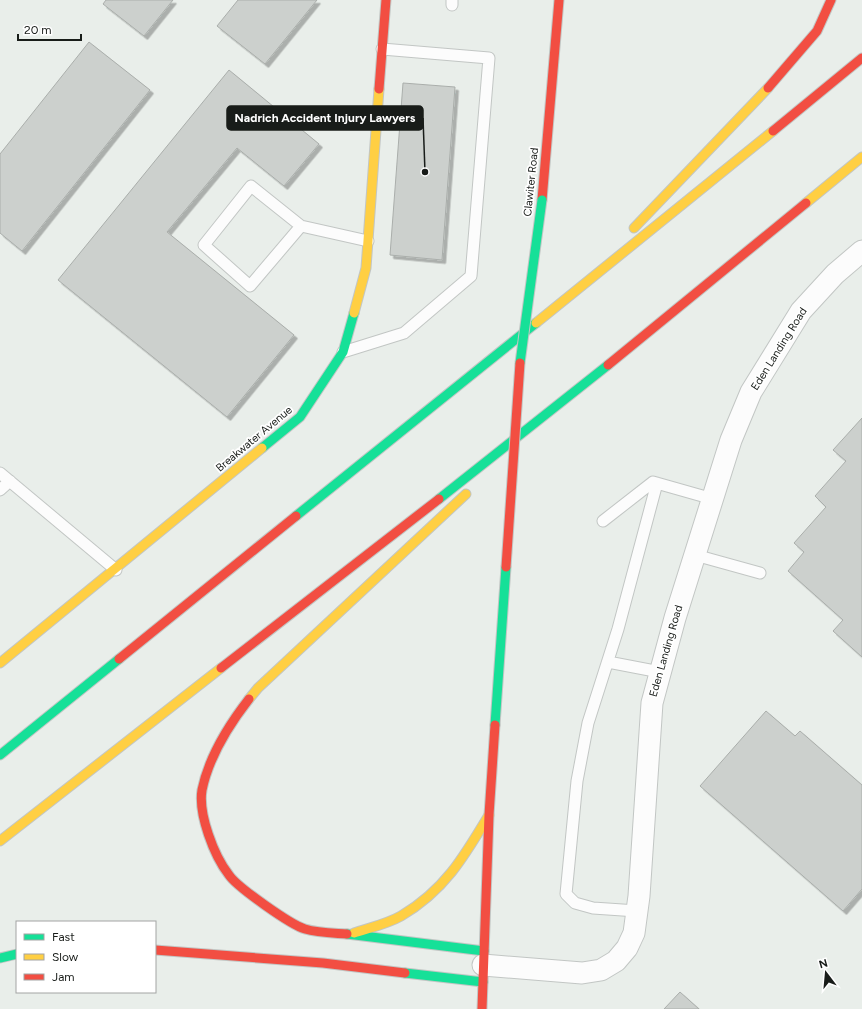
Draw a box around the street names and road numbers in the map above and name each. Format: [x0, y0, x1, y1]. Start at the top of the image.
street label: Clawiter Road [521, 147, 541, 217]
street label: Eden Landing Road [748, 305, 810, 393]
street label: Breakwater Avenue [213, 403, 295, 475]
street label: Eden Landing Road [647, 604, 685, 698]

